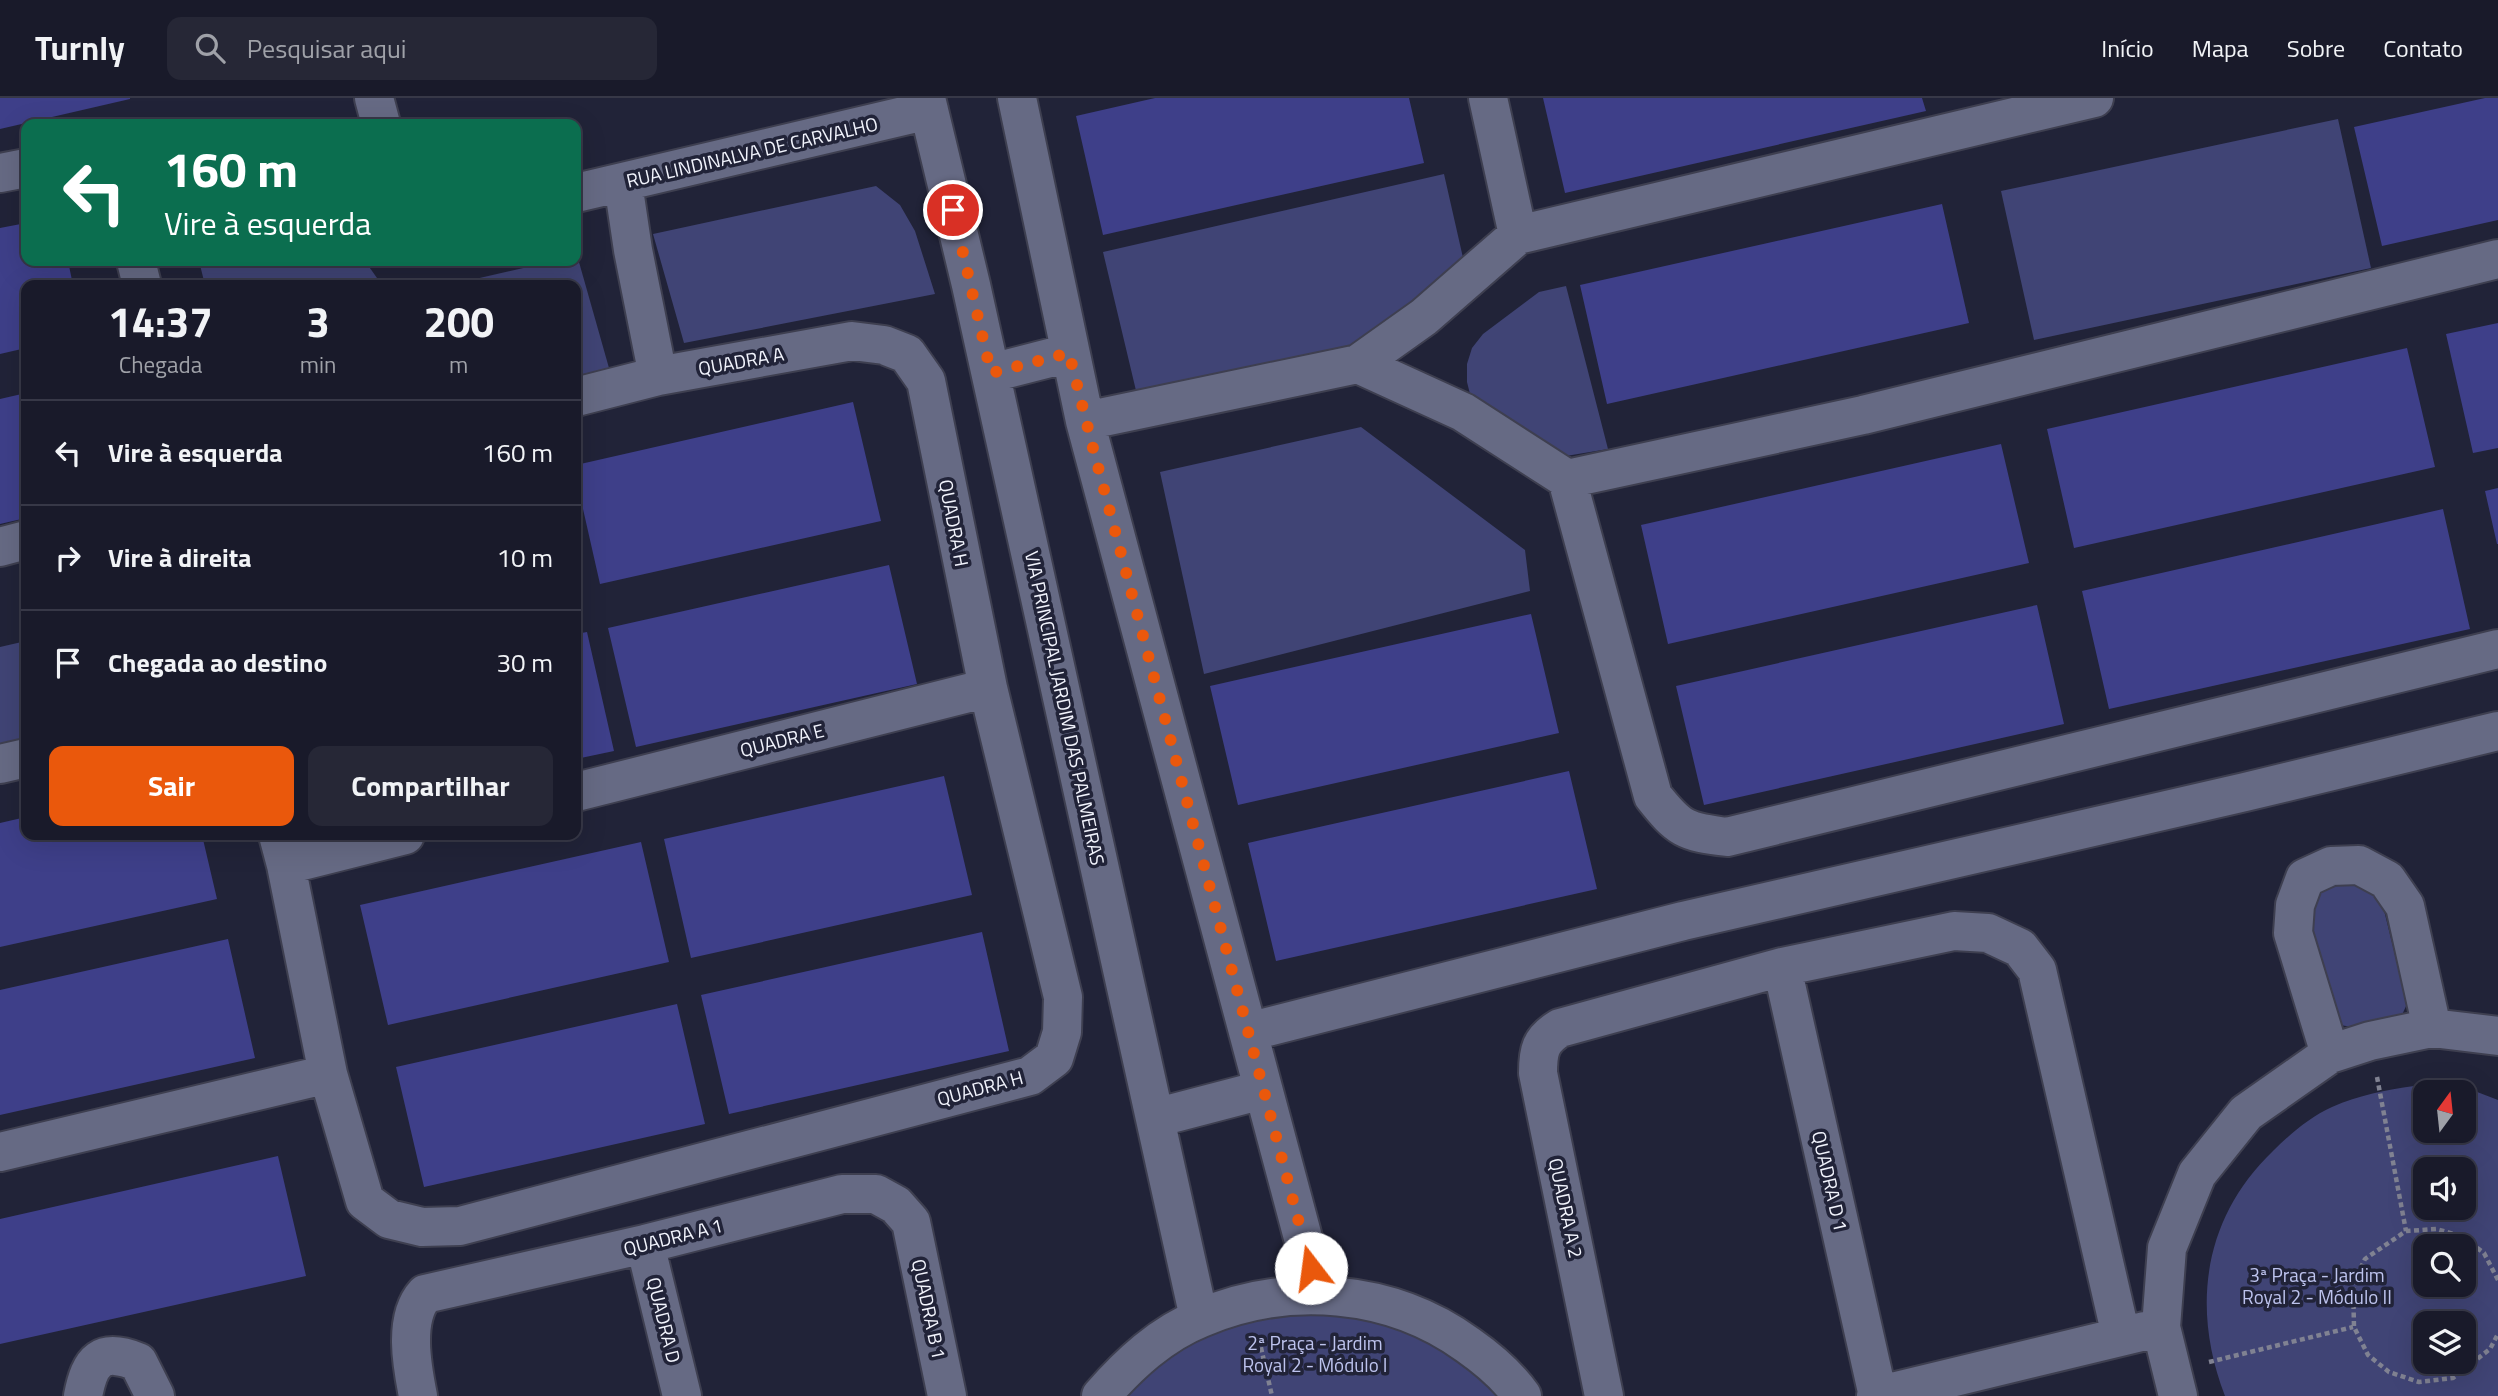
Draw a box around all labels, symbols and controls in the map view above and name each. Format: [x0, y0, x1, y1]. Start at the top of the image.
search box [167, 17, 657, 80]
text: Turnly [35, 23, 125, 73]
icon: search [191, 29, 229, 67]
text: Pesquisar aqui [247, 29, 407, 68]
text: Início [2101, 30, 2154, 66]
text: Mapa [2192, 30, 2249, 66]
text: Sobre [2287, 30, 2345, 66]
text: Contato [2383, 30, 2463, 66]
street label: RUA LINDINALVA DE CARVALHO [623, 108, 881, 195]
text: 160 m [164, 131, 298, 206]
icon: left [49, 147, 140, 238]
pin [923, 180, 983, 240]
icon: arrive [934, 191, 972, 229]
text: Vire à esquerda [164, 199, 371, 247]
text: 14:37 [108, 289, 213, 353]
text: 3 [306, 289, 330, 353]
text: 200 [423, 289, 494, 353]
street label: QUADRA A [696, 339, 786, 382]
text: Chegada [119, 347, 202, 382]
text: min [300, 347, 336, 382]
text: m [449, 347, 468, 382]
text: Vire à esquerda [108, 433, 283, 472]
text: 160 m [482, 433, 553, 472]
icon: left [49, 434, 87, 472]
street label: QUADRA H [932, 477, 977, 569]
text: Vire à direita [108, 538, 251, 577]
text: 10 m [496, 538, 553, 577]
icon: right [49, 539, 87, 577]
street label: VIA PRINCIPAL JARDIM DAS PALMEIRAS [1018, 548, 1113, 868]
text: Chegada ao destino [108, 643, 327, 682]
text: 30 m [496, 643, 553, 682]
icon: arrive [49, 644, 87, 682]
street label: QUADRA E [737, 715, 827, 764]
button: Sair [49, 746, 294, 826]
button: Compartilhar [308, 746, 553, 826]
street label: QUADRA H [934, 1062, 1026, 1113]
north arrow [2413, 1080, 2476, 1143]
map controls [2413, 1080, 2476, 1374]
street label: QUADRA D 1 [1805, 1128, 1856, 1234]
street label: QUADRA A 2 [1542, 1155, 1591, 1261]
button: sound [2413, 1157, 2476, 1220]
street label: QUADRA A 1 [620, 1210, 726, 1263]
position arrow [1274, 1231, 1348, 1305]
button: search [2413, 1234, 2476, 1297]
street label: QUADRA B 1 [905, 1256, 954, 1362]
park label: 3ª Praça - Jardim Royal 2 - Módulo II [2242, 1260, 2392, 1311]
street label: QUADRA D [640, 1274, 689, 1366]
button: layers [2413, 1311, 2476, 1374]
park label: 2ª Praça - Jardim Royal 2 - Módulo I [1242, 1328, 1388, 1379]

